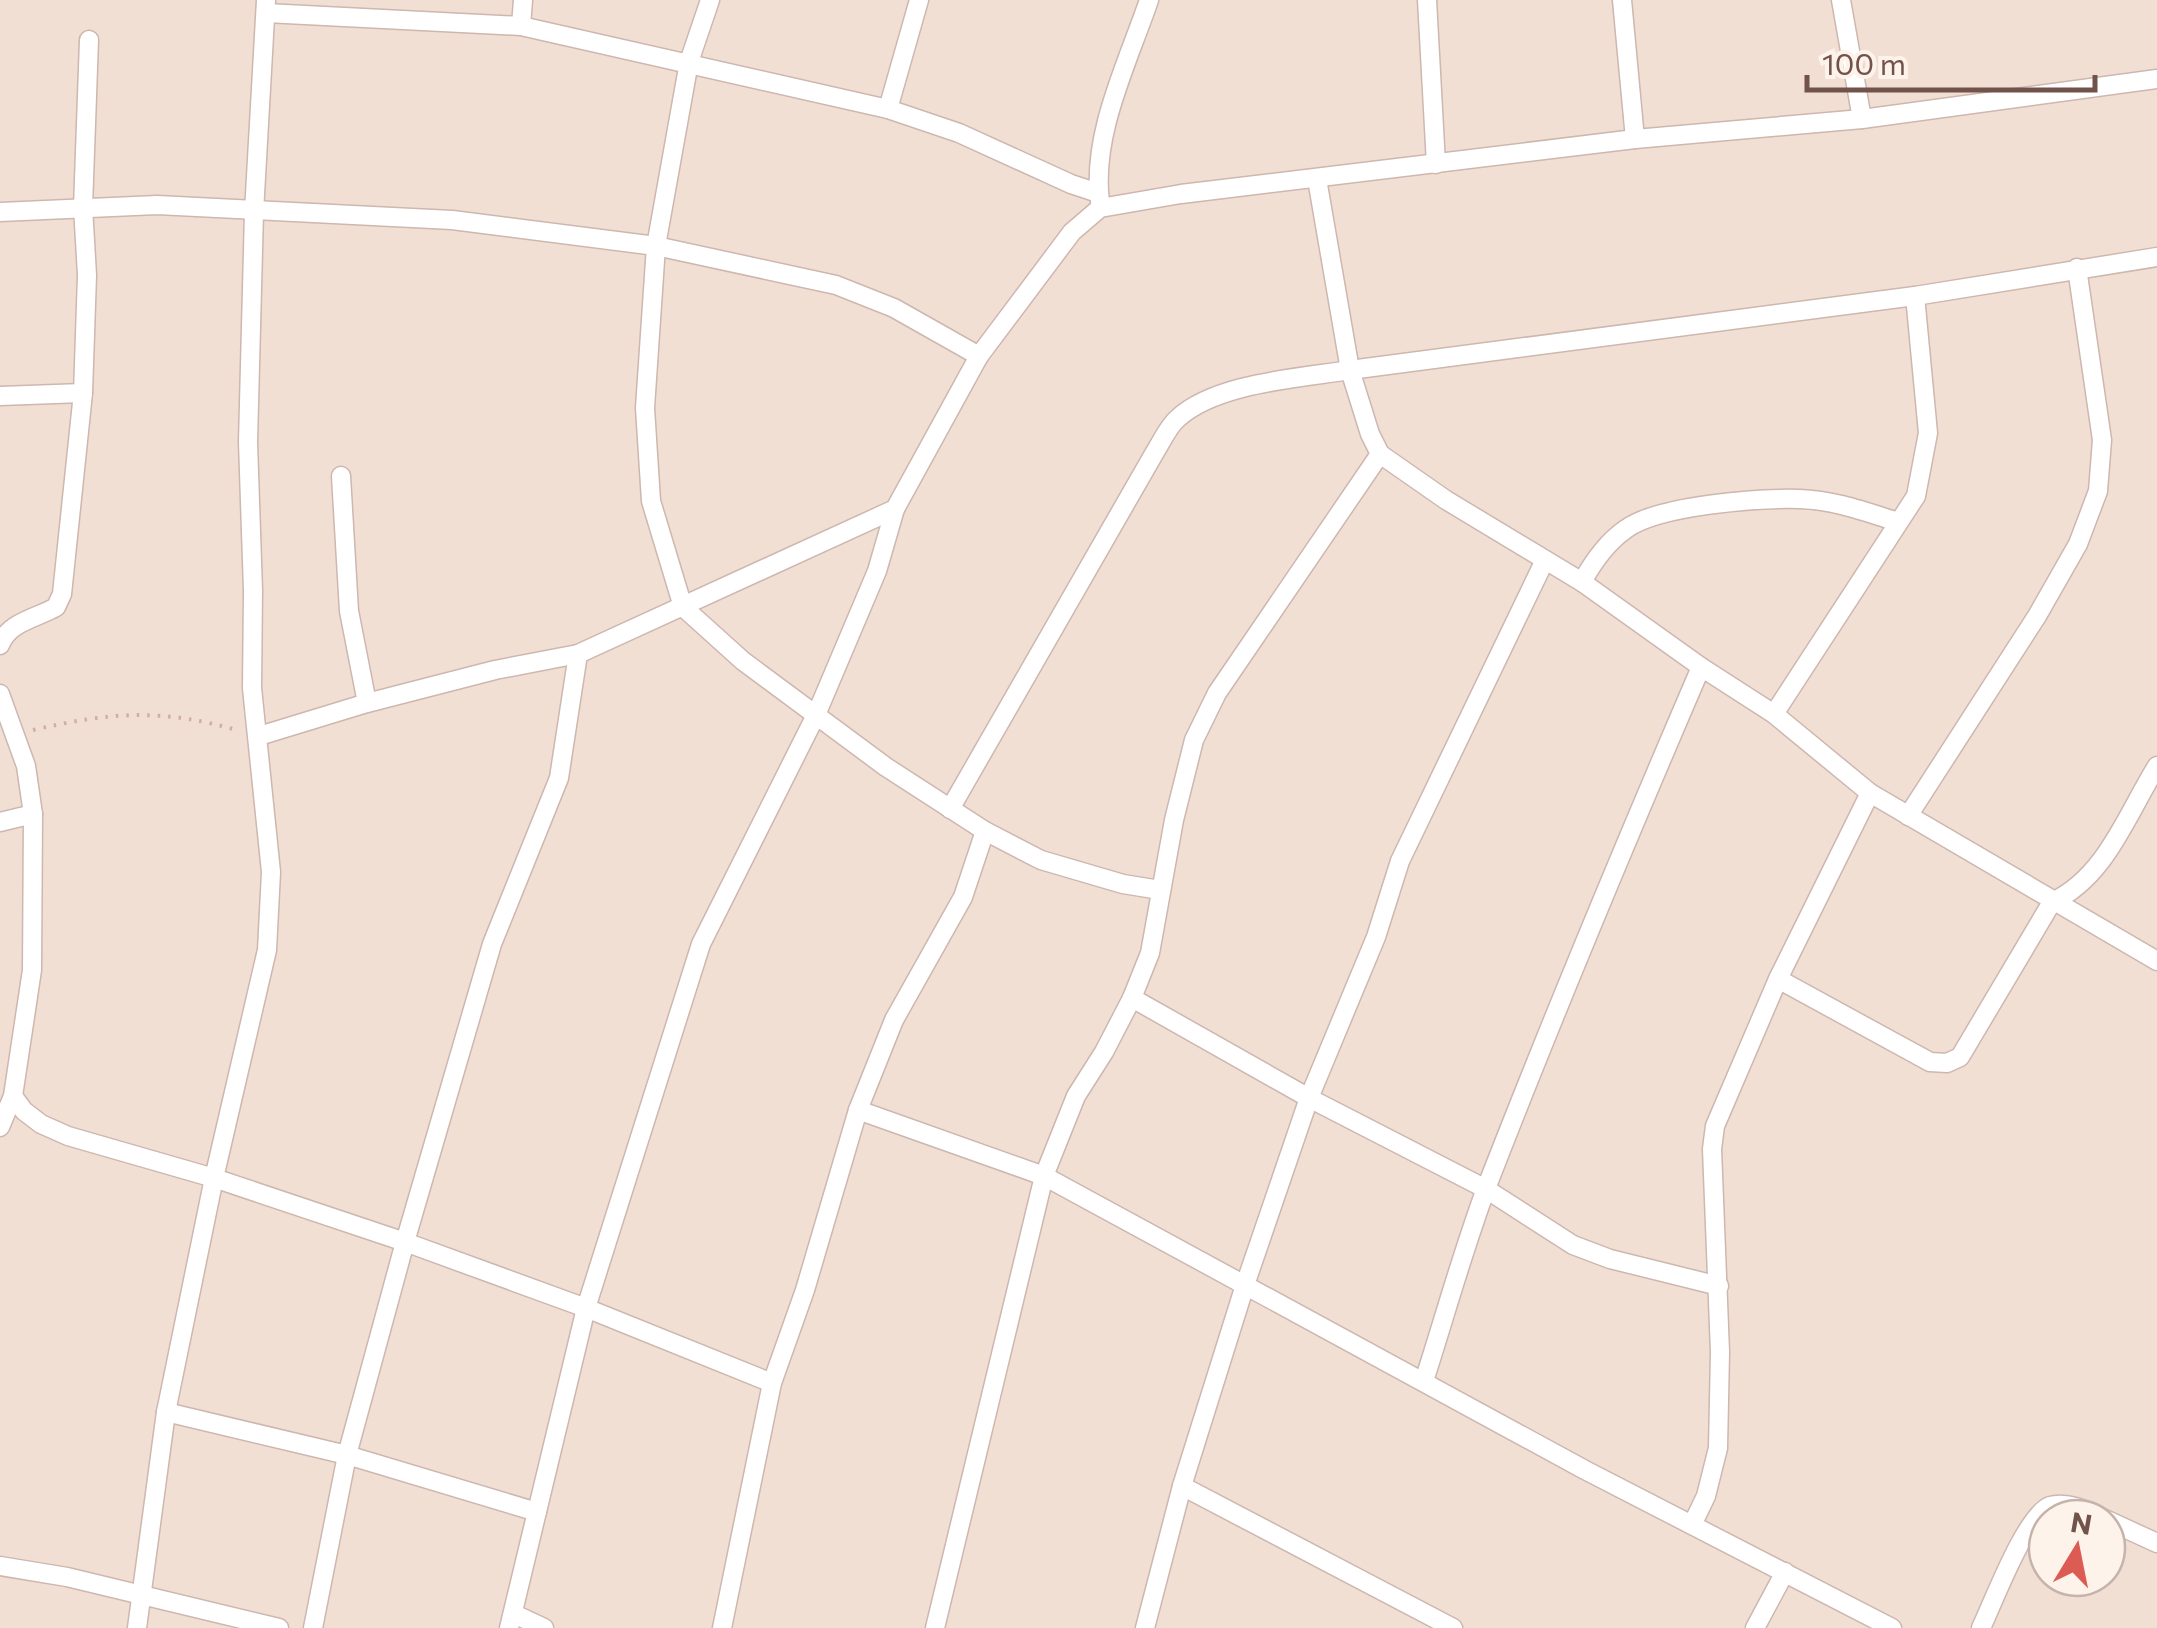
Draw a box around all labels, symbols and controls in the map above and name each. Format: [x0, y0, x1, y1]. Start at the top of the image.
scale bar [1807, 30, 2094, 92]
text: 100 m [1822, 44, 1906, 81]
north arrow [2027, 1498, 2127, 1598]
text: N [2068, 1504, 2095, 1541]

